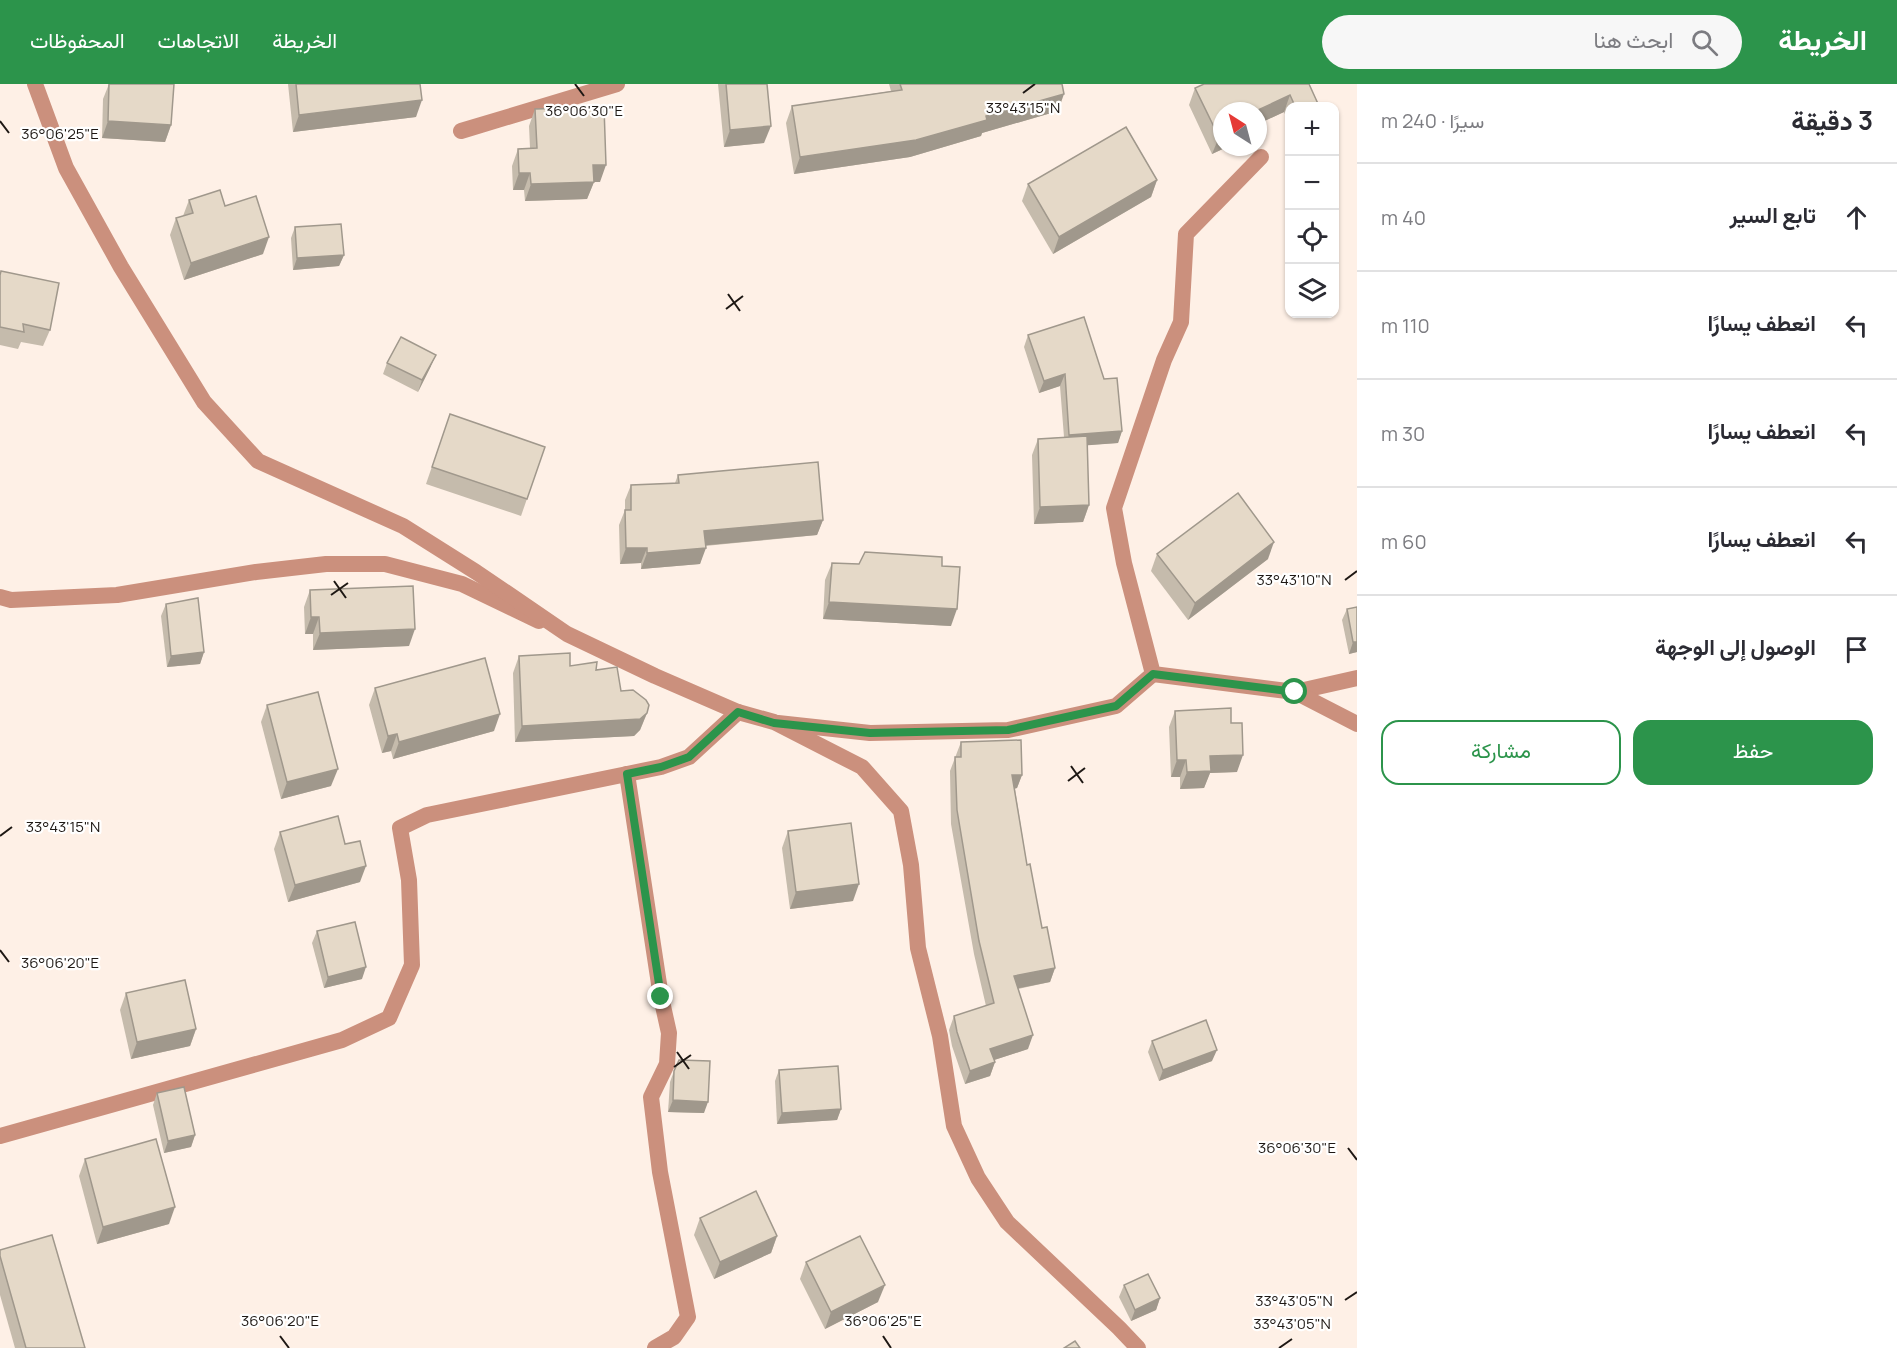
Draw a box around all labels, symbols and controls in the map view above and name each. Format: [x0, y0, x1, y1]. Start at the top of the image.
search box [1322, 15, 1742, 69]
text: الخريطة [1778, 20, 1867, 58]
text: ابحث هنا [1593, 25, 1673, 55]
text: المحفوظات [30, 26, 125, 54]
text: الاتجاهات [158, 26, 239, 54]
text: الخريطة [272, 26, 337, 54]
icon: search [1688, 26, 1721, 59]
text: 33°43'15"N [986, 97, 1060, 118]
text: 36°06'30"E [545, 100, 623, 121]
north arrow [1213, 102, 1267, 156]
map controls [1285, 102, 1339, 318]
button: + [1285, 102, 1339, 156]
text: 3 دقيقة [1791, 102, 1873, 138]
text: سيرًا · 240 m [1381, 107, 1484, 134]
text: 36°06'25"E [21, 123, 99, 144]
button: − [1285, 156, 1339, 210]
text: تابع السير [1730, 200, 1816, 230]
icon: ahead [1840, 201, 1873, 234]
text: 40 m [1381, 204, 1426, 231]
button: locate [1285, 210, 1339, 264]
button: layers [1285, 264, 1339, 318]
text: انعطف يسارًا [1707, 308, 1816, 338]
icon: left [1840, 309, 1873, 342]
text: 110 m [1381, 312, 1430, 339]
text: انعطف يسارًا [1707, 416, 1816, 446]
icon: left [1840, 417, 1873, 450]
text: 30 m [1381, 420, 1425, 447]
text: انعطف يسارًا [1707, 524, 1816, 554]
icon: left [1840, 525, 1873, 558]
text: 60 m [1381, 528, 1427, 555]
text: 33°43'10"N [1257, 569, 1331, 590]
text: الوصول إلى الوجهة [1655, 632, 1816, 662]
icon: arrive [1840, 633, 1873, 666]
route start [1281, 678, 1307, 704]
button: مشاركة [1381, 720, 1621, 785]
button: حفظ [1633, 720, 1873, 785]
text: 33°43'15"N [26, 816, 100, 837]
text: 36°06'20"E [21, 952, 99, 973]
route end [647, 983, 673, 1009]
text: 36°06'30"E [1258, 1137, 1336, 1158]
text: 33°43'05"N [1255, 1290, 1333, 1311]
text: 36°06'20"E [241, 1310, 319, 1331]
text: 36°06'25"E [844, 1310, 922, 1331]
text: 33°43'05"N [1253, 1313, 1331, 1334]

